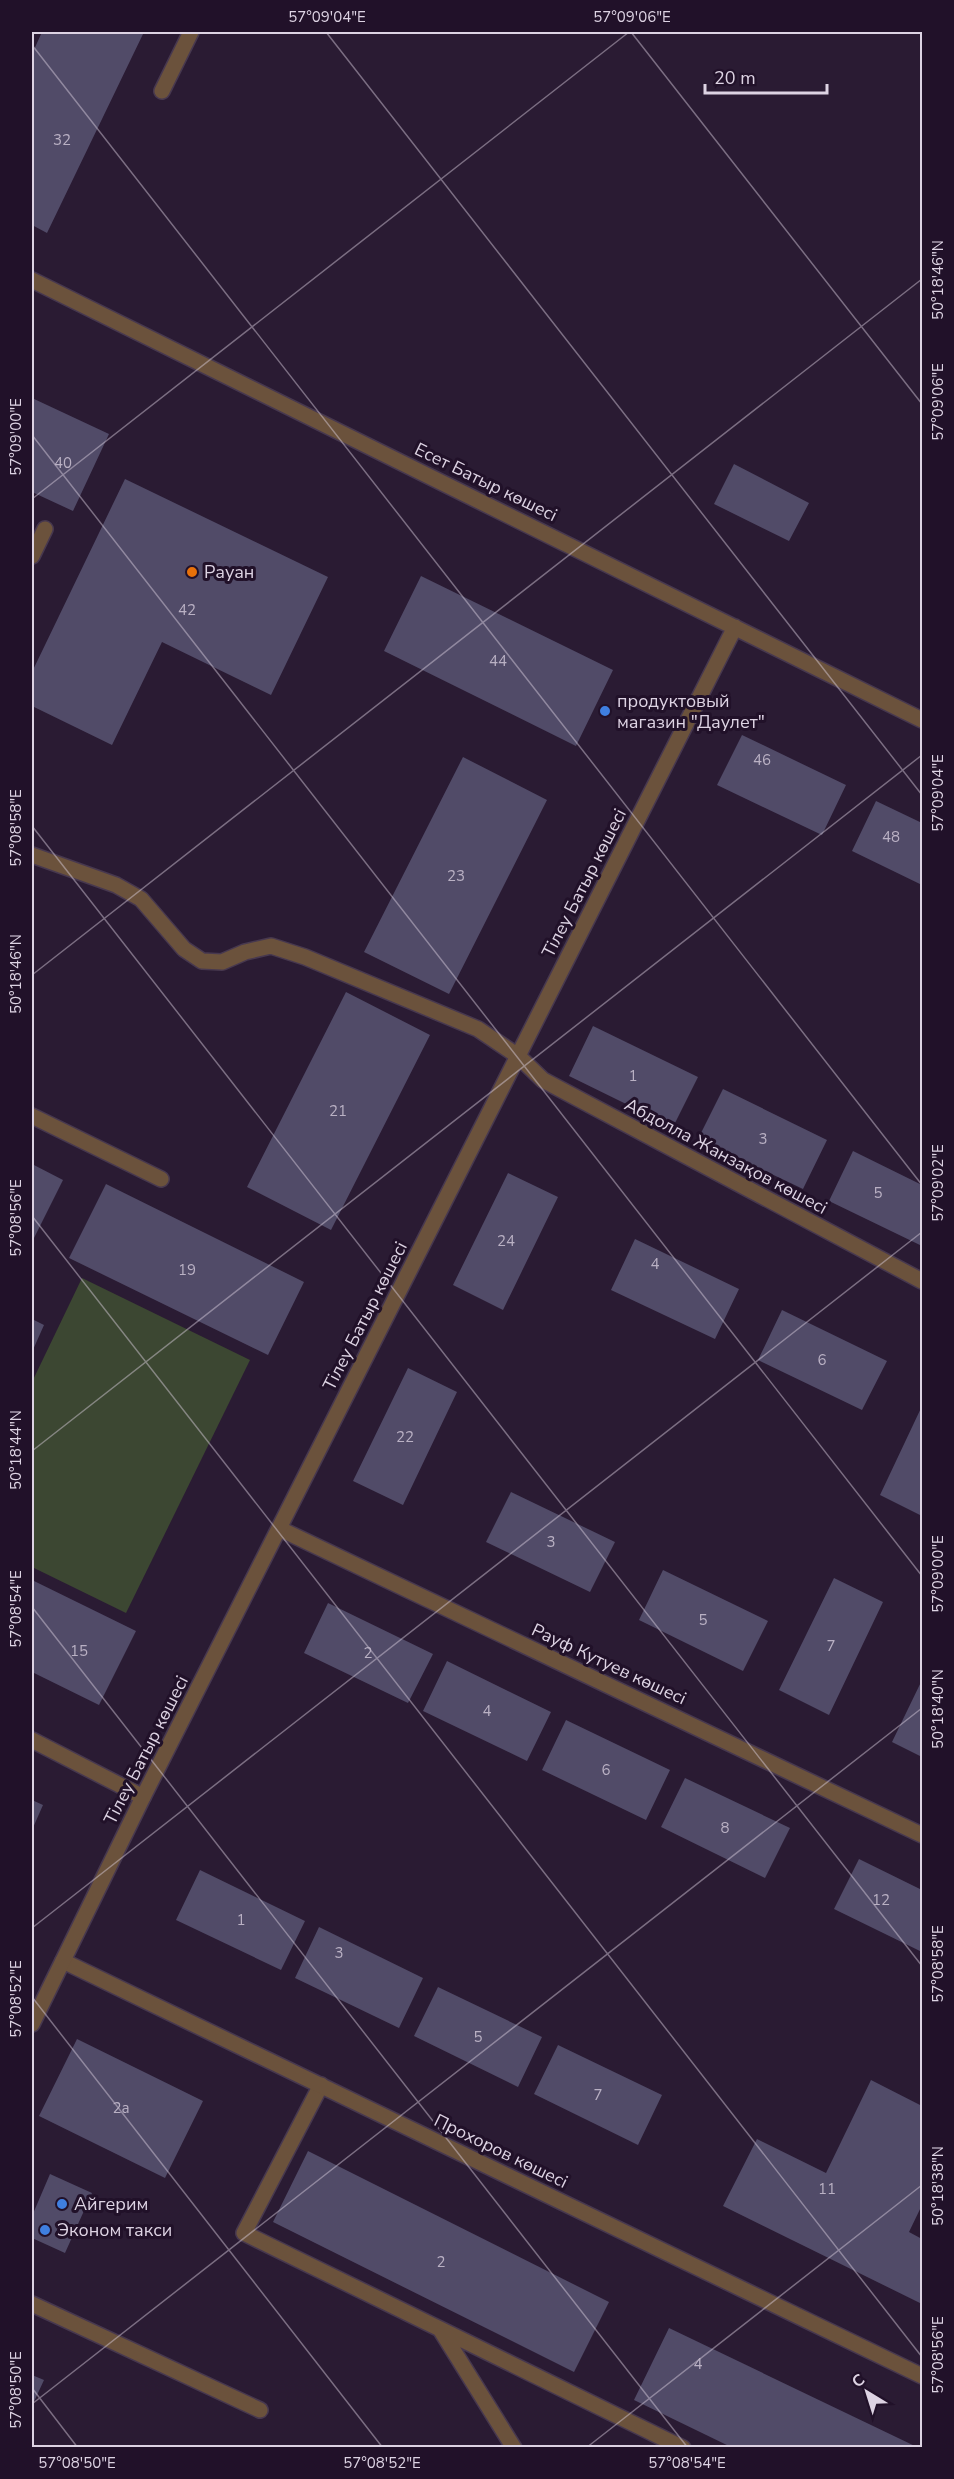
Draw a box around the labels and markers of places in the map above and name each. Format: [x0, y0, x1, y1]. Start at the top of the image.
place label: Рауан [204, 560, 254, 584]
marker: Рауан [185, 565, 199, 579]
place label: продуктовый магазин "Даулет" [617, 689, 765, 734]
marker: продуктовый магазин "Даулет" [598, 704, 612, 718]
place label: Айгерим [74, 2192, 148, 2216]
marker: Айгерим [55, 2197, 69, 2211]
place label: Эконом такси [57, 2218, 172, 2242]
marker: Эконом такси [38, 2223, 52, 2237]

